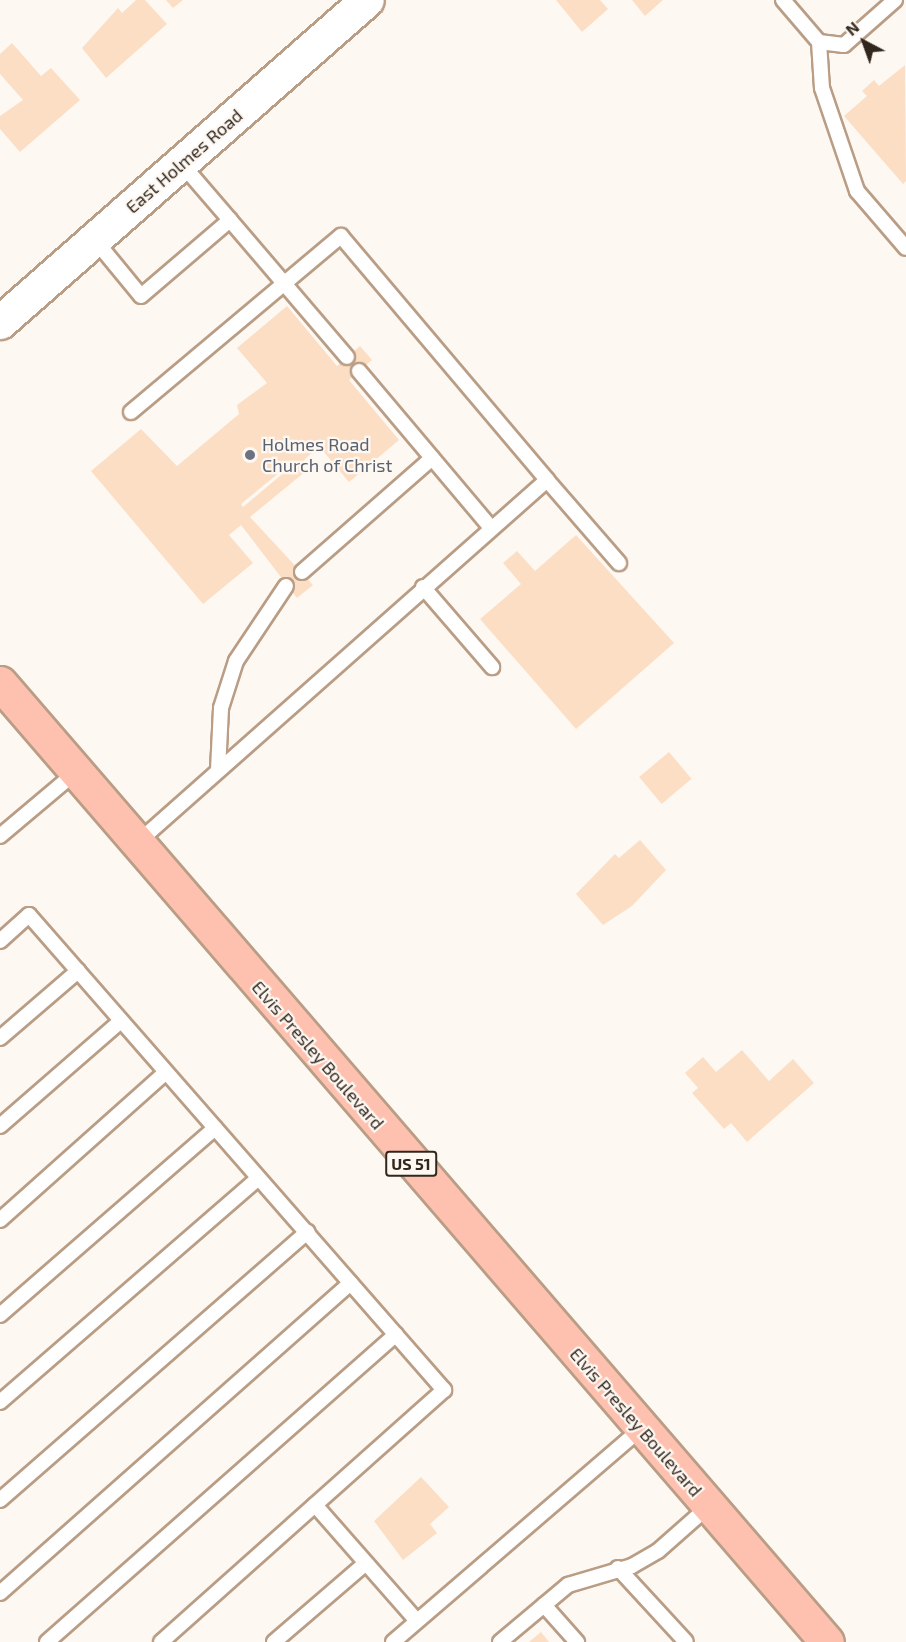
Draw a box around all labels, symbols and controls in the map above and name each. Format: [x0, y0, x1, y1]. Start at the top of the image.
north arrow [834, 12, 894, 72]
text: N [841, 17, 862, 39]
street label: East Holmes Road [121, 104, 247, 218]
place label: Holmes Road Church of Christ [262, 434, 393, 476]
marker: Holmes Road Church of Christ [243, 448, 257, 462]
street label: Elvis Presley Boulevard [247, 976, 389, 1134]
road number: US 51 [384, 1151, 438, 1177]
street label: Elvis Presley Boulevard [565, 1343, 707, 1501]

